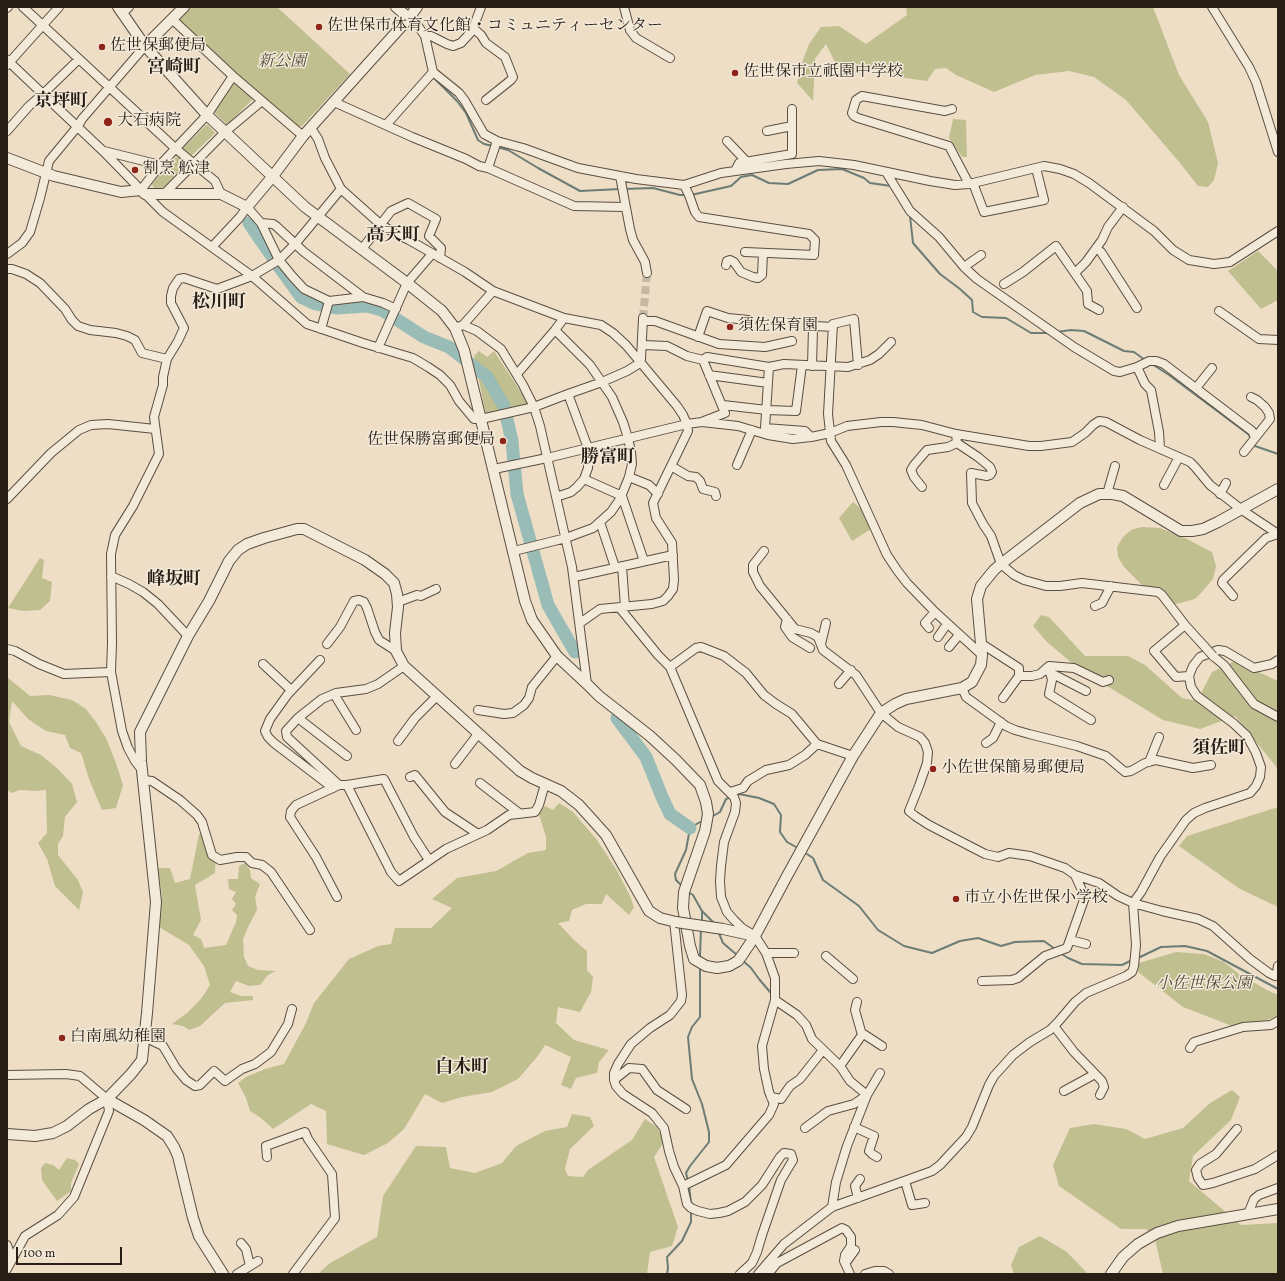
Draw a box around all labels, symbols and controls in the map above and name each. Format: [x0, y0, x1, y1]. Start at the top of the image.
place label: 佐世保市体育文化館・コミュニティーセンター [327, 17, 663, 37]
marker: 佐世保市体育文化館・コミュニティーセンター [314, 22, 324, 32]
place label: 佐世保郵便局 [110, 37, 206, 57]
marker: 佐世保郵便局 [97, 42, 107, 52]
park label: 新公園 [258, 53, 306, 73]
district label: 宮崎町 [147, 58, 201, 80]
place label: 佐世保市立祇園中学校 [743, 63, 903, 83]
marker: 佐世保市立祇園中学校 [730, 68, 740, 78]
district label: 京坪町 [34, 92, 88, 114]
place label: 大石病院 [117, 112, 181, 132]
marker: 大石病院 [102, 116, 114, 128]
place label: 割烹 舩津 [143, 160, 210, 180]
marker: 割烹 舩津 [130, 165, 140, 175]
district label: 高天町 [366, 226, 420, 248]
district label: 松川町 [192, 293, 246, 315]
place label: 須佐保育園 [738, 317, 818, 337]
marker: 須佐保育園 [725, 322, 735, 332]
place label: 佐世保勝富郵便局 [367, 431, 495, 451]
marker: 佐世保勝富郵便局 [498, 436, 508, 446]
district label: 勝富町 [581, 448, 635, 470]
district label: 峰坂町 [147, 570, 201, 592]
district label: 須佐町 [1192, 739, 1246, 761]
place label: 小佐世保簡易郵便局 [941, 759, 1085, 779]
marker: 小佐世保簡易郵便局 [928, 764, 938, 774]
place label: 市立小佐世保小学校 [964, 889, 1108, 909]
marker: 市立小佐世保小学校 [951, 894, 961, 904]
park label: 小佐世保公園 [1156, 975, 1252, 995]
place label: 白南風幼稚園 [70, 1028, 166, 1048]
marker: 白南風幼稚園 [57, 1033, 67, 1043]
district label: 白木町 [435, 1058, 489, 1080]
scale bar [18, 1239, 124, 1265]
text: 100 m [23, 1246, 55, 1262]

